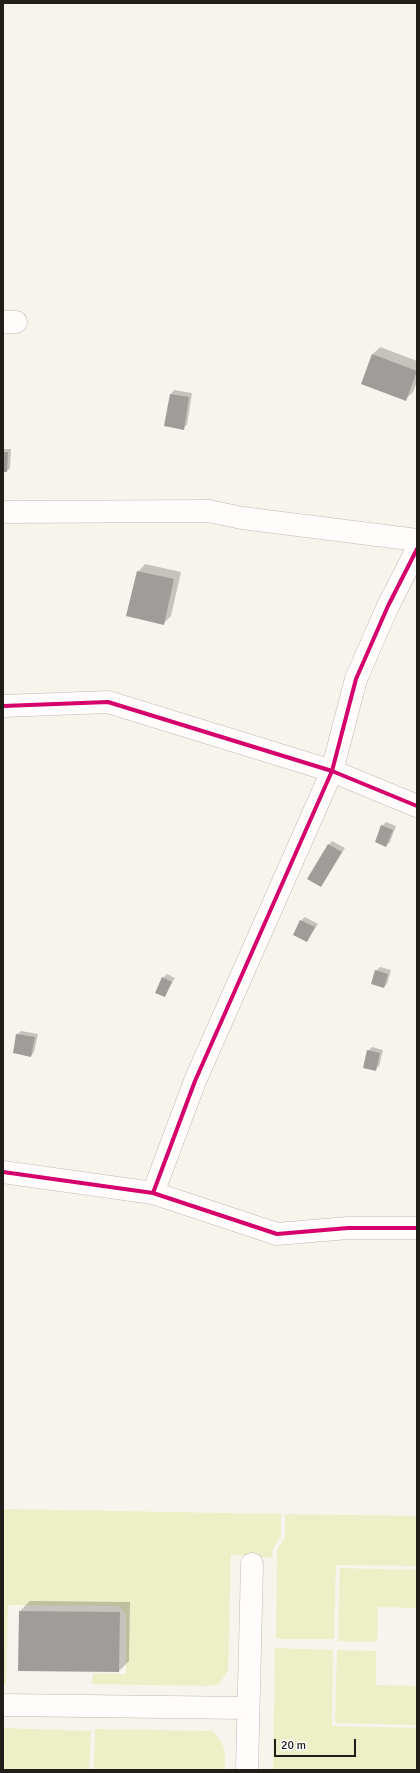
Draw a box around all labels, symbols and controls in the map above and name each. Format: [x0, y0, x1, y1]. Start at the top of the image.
scale bar [276, 1731, 358, 1757]
text: 20 m [281, 1738, 306, 1753]

